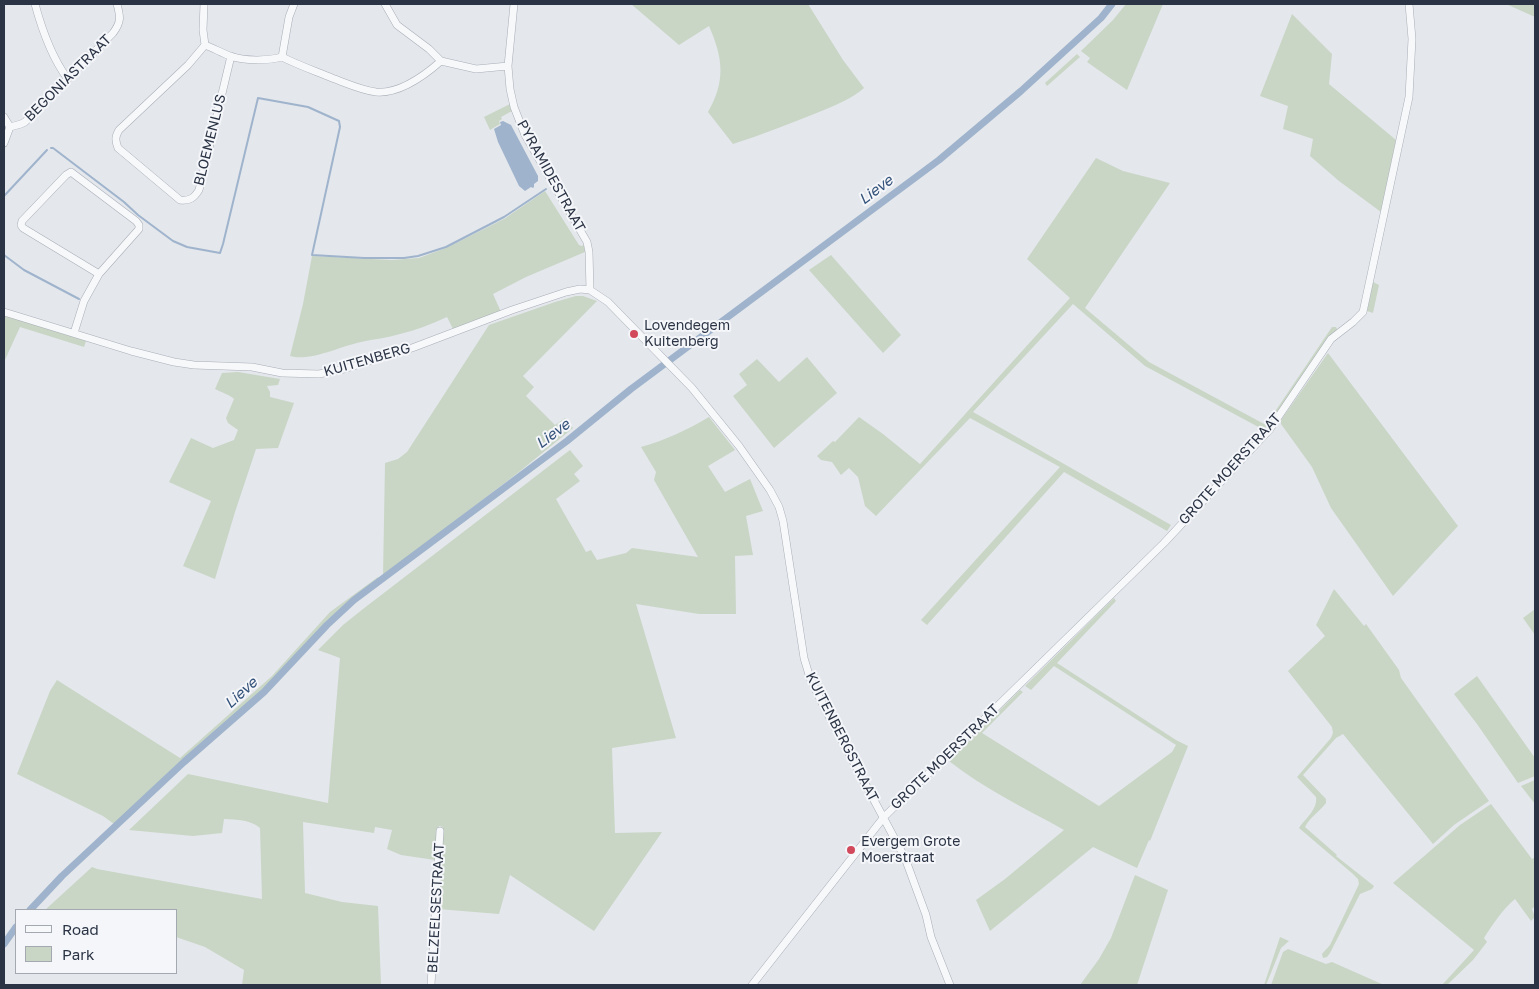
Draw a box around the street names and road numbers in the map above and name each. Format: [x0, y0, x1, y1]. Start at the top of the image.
street label: BEGONIASTRAAT [21, 31, 115, 125]
street label: BLOEMENLUS [191, 93, 229, 187]
street label: PYRAMIDESTRAAT [513, 117, 589, 235]
street label: KUITENBERG [322, 340, 412, 380]
street label: GROTE MOERSTRAAT [1175, 410, 1285, 528]
street label: KUITENBERGSTRAAT [802, 669, 882, 805]
street label: GROTE MOERSTRAAT [887, 701, 1003, 813]
street label: BELZEELSESTRAAT [424, 842, 448, 974]

